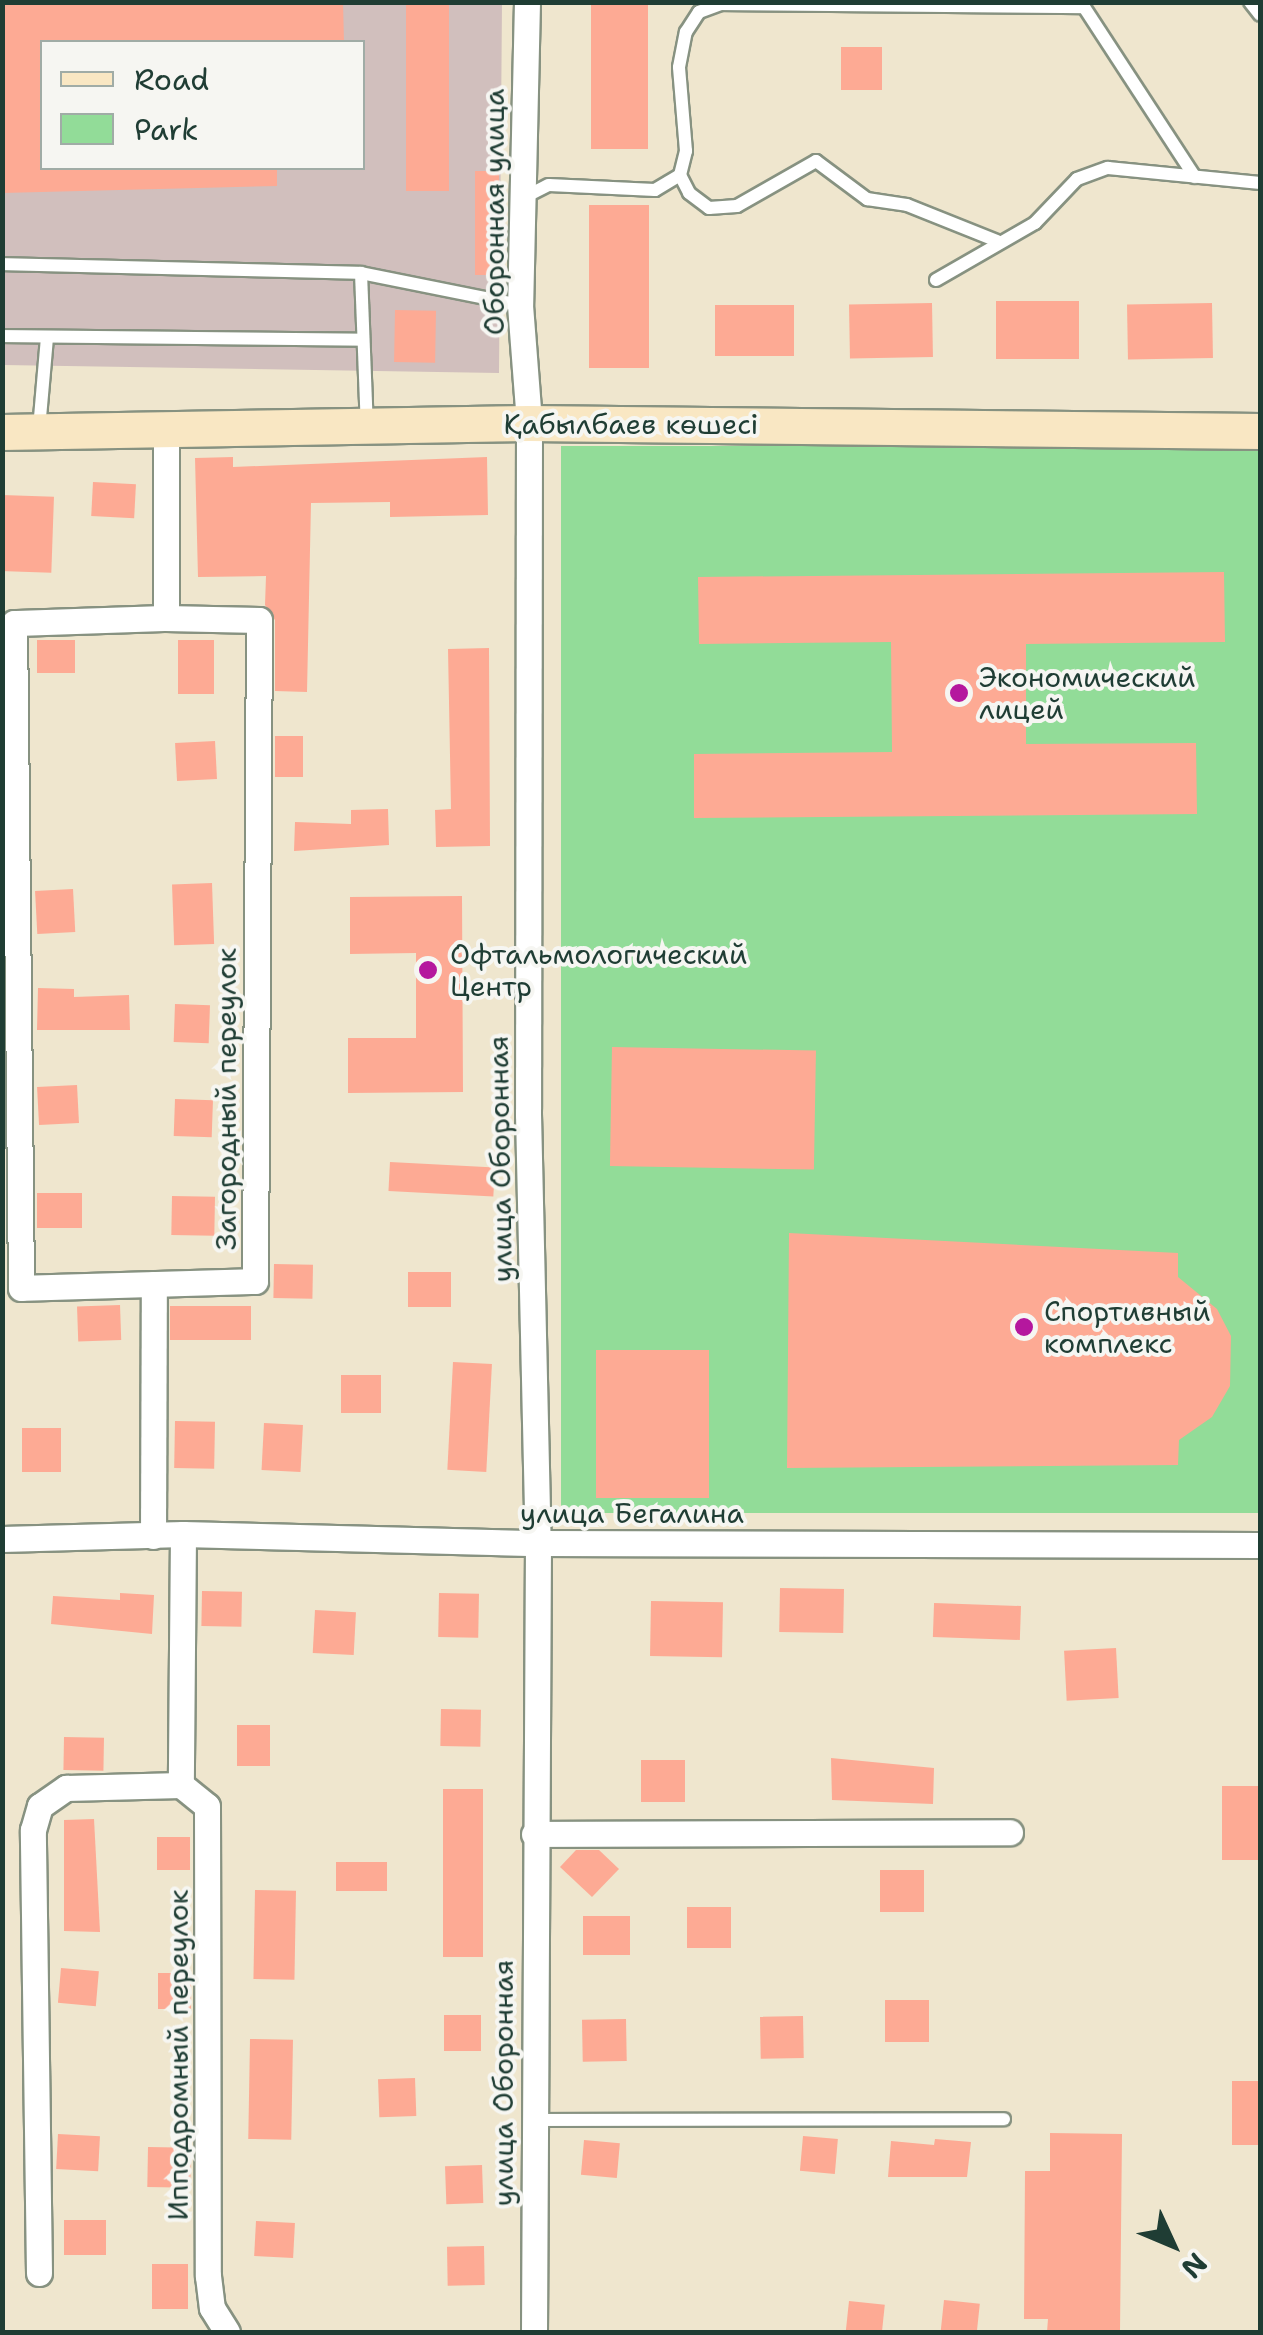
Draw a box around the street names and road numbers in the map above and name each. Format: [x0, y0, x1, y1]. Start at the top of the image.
street label: Оборонная улица [477, 89, 511, 335]
street label: Қабылбаев көшесі [503, 407, 759, 441]
street label: Загородный переулок [209, 948, 243, 1250]
street label: улица Оборонная [481, 1035, 519, 1283]
street label: улица Бегалина [520, 1496, 744, 1530]
street label: Ипподромный переулок [161, 1889, 195, 2221]
street label: улица Оборонная [486, 1960, 520, 2206]

